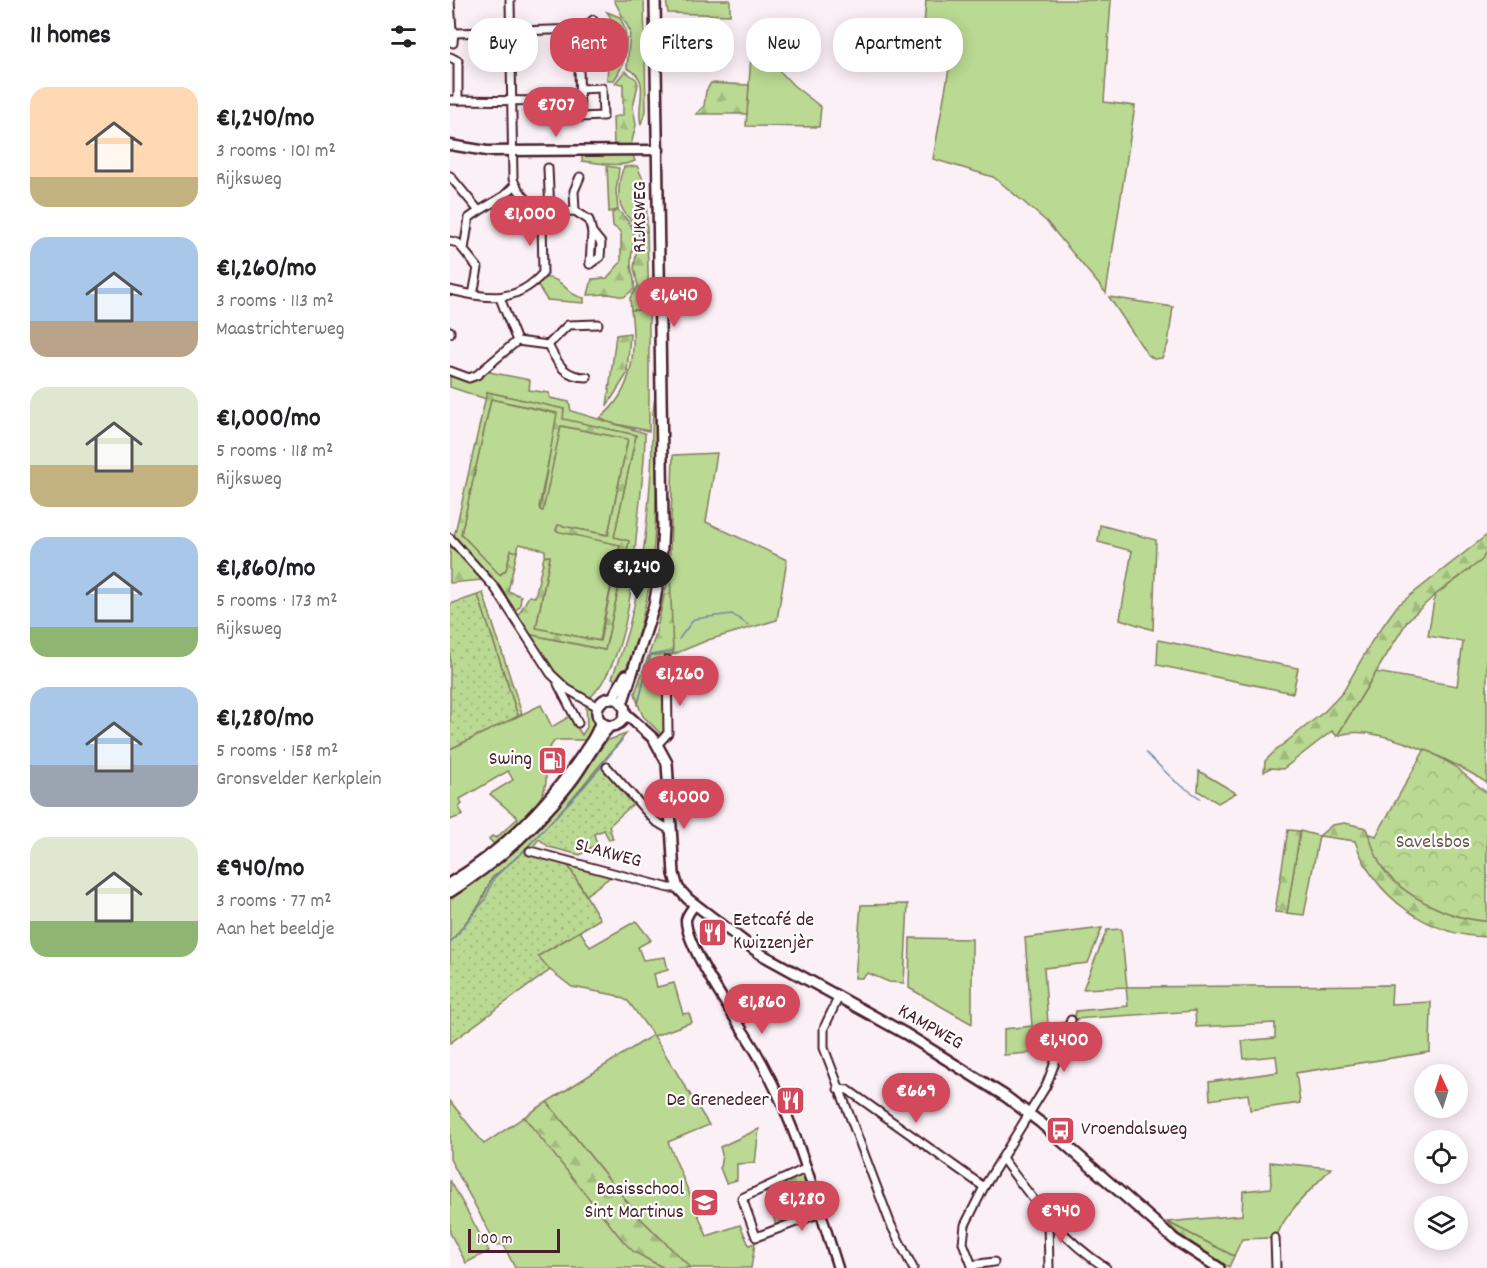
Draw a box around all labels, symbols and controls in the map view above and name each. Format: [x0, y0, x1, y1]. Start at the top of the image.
text: 11 homes [30, 18, 111, 55]
chip: Buy [468, 18, 538, 72]
chip: Rent [550, 18, 628, 72]
chip: Filters [640, 18, 734, 72]
chip: New [746, 18, 821, 72]
chip: Apartment [833, 18, 963, 72]
icon: filters [387, 20, 420, 53]
pin: €707 [520, 87, 592, 138]
text: €707 [537, 92, 575, 120]
text: €1,240/mo [216, 101, 314, 138]
icon: home [78, 111, 150, 183]
text: 3 rooms · 101 m² [216, 138, 336, 166]
text: Rijksweg [216, 166, 282, 194]
street label: RIJKSWEG [627, 181, 655, 253]
pin: €1,000 [481, 196, 579, 247]
text: €1,000 [504, 201, 556, 229]
text: €1,260/mo [216, 251, 316, 288]
icon: home [78, 261, 150, 333]
pin: €1,640 [625, 277, 723, 328]
text: €1,640 [650, 282, 698, 310]
text: 3 rooms · 113 m² [216, 288, 334, 316]
text: Maastrichterweg [216, 316, 345, 344]
text: €1,000/mo [216, 401, 321, 438]
icon: home [78, 411, 150, 483]
text: 5 rooms · 118 m² [216, 438, 333, 466]
text: Rijksweg [216, 466, 282, 494]
pin: €1,240 [588, 549, 686, 600]
text: €1,860/mo [216, 551, 315, 588]
text: €1,240 [613, 554, 661, 582]
icon: home [78, 561, 150, 633]
text: 5 rooms · 173 m² [216, 588, 337, 616]
text: Rijksweg [216, 616, 282, 644]
pin: €1,260 [631, 656, 729, 707]
text: €1,260 [656, 661, 704, 689]
text: €1,280/mo [216, 701, 314, 738]
icon: home [78, 711, 150, 783]
text: 5 rooms · 158 m² [216, 738, 338, 766]
fuel station icon: Swing [537, 744, 569, 776]
place label: Swing [489, 746, 532, 774]
text: Gronsvelder Kerkplein [216, 766, 382, 794]
pin: €1,000 [635, 779, 733, 830]
text: €1,000 [658, 784, 710, 812]
park label: Savelsbos [1396, 829, 1470, 857]
street label: SLAKWEG [572, 832, 644, 876]
text: €940/mo [216, 851, 304, 888]
icon: home [78, 861, 150, 933]
text: 3 rooms · 77 m² [216, 888, 332, 916]
place label: Eetcafé de Kwizzenjèr [733, 907, 814, 958]
text: Aan het beeldje [216, 916, 334, 944]
restaurant icon: Eetcafé de Kwizzenjèr [696, 916, 728, 948]
pin: €1,860 [713, 984, 811, 1035]
text: €1,860 [738, 989, 786, 1017]
street label: KAMPWEG [892, 998, 968, 1058]
pin: €1,400 [1015, 1022, 1113, 1073]
text: €1,400 [1039, 1027, 1089, 1055]
north arrow [1414, 1064, 1468, 1118]
map controls [1414, 1064, 1468, 1250]
pin: €669 [880, 1073, 952, 1124]
text: €669 [896, 1078, 936, 1106]
restaurant icon: De Grenedeer [774, 1085, 806, 1117]
place label: De Grenedeer [667, 1087, 770, 1115]
bus stop icon: Vroendalsweg [1044, 1114, 1076, 1146]
place label: Vroendalsweg [1081, 1116, 1187, 1144]
button: locate [1414, 1130, 1468, 1184]
place label: Basisschool Sint Martinus [584, 1176, 684, 1227]
pin: €1,280 [753, 1181, 851, 1232]
school or university icon: Basisschool Sint Martinus [689, 1186, 721, 1218]
text: €1,280 [779, 1186, 826, 1214]
pin: €940 [1025, 1193, 1097, 1244]
button: layers [1414, 1196, 1468, 1250]
text: €940 [1041, 1198, 1081, 1226]
scale bar [468, 1226, 560, 1254]
text: 100 m [477, 1228, 513, 1251]

